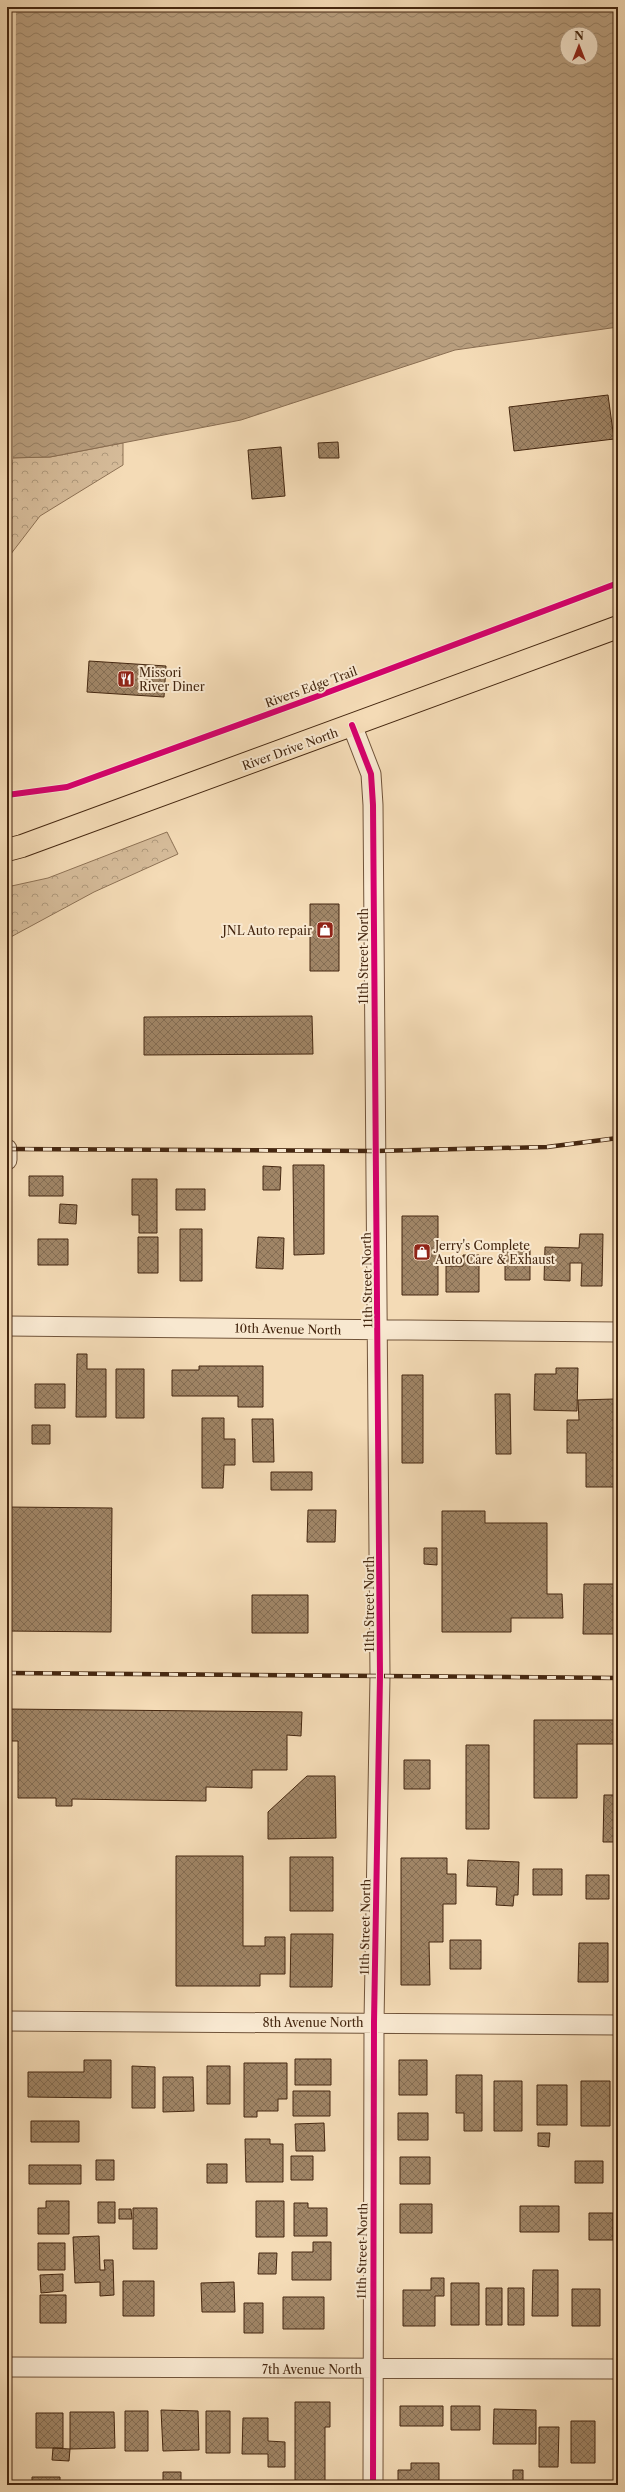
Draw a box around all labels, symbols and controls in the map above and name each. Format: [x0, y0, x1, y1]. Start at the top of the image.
north arrow [559, 26, 599, 66]
text: N [574, 29, 584, 43]
street label: Rivers Edge Trail [263, 663, 360, 711]
place label: Missori River Diner [139, 665, 205, 694]
restaurant icon: Missori River Diner [116, 669, 136, 689]
street label: River Drive North [240, 724, 341, 773]
street label: 11th Street North [356, 908, 371, 1004]
shop icon: JNL Auto repair [315, 920, 335, 940]
place label: JNL Auto repair [221, 923, 312, 938]
street label: 11th Street North [359, 1231, 375, 1328]
place label: Jerry's Complete Auto Care & Exhaust [433, 1238, 556, 1267]
shop icon: Jerry's Complete Auto Care & Exhaust [412, 1242, 432, 1262]
street label: 10th Avenue North [235, 1321, 342, 1337]
street label: 11th Street North [362, 1556, 377, 1652]
street label: 11th Street North [357, 1878, 373, 1975]
street label: 8th Avenue North [262, 2015, 364, 2030]
street label: 11th Street North [354, 2202, 370, 2299]
street label: 7th Avenue North [262, 2362, 362, 2377]

